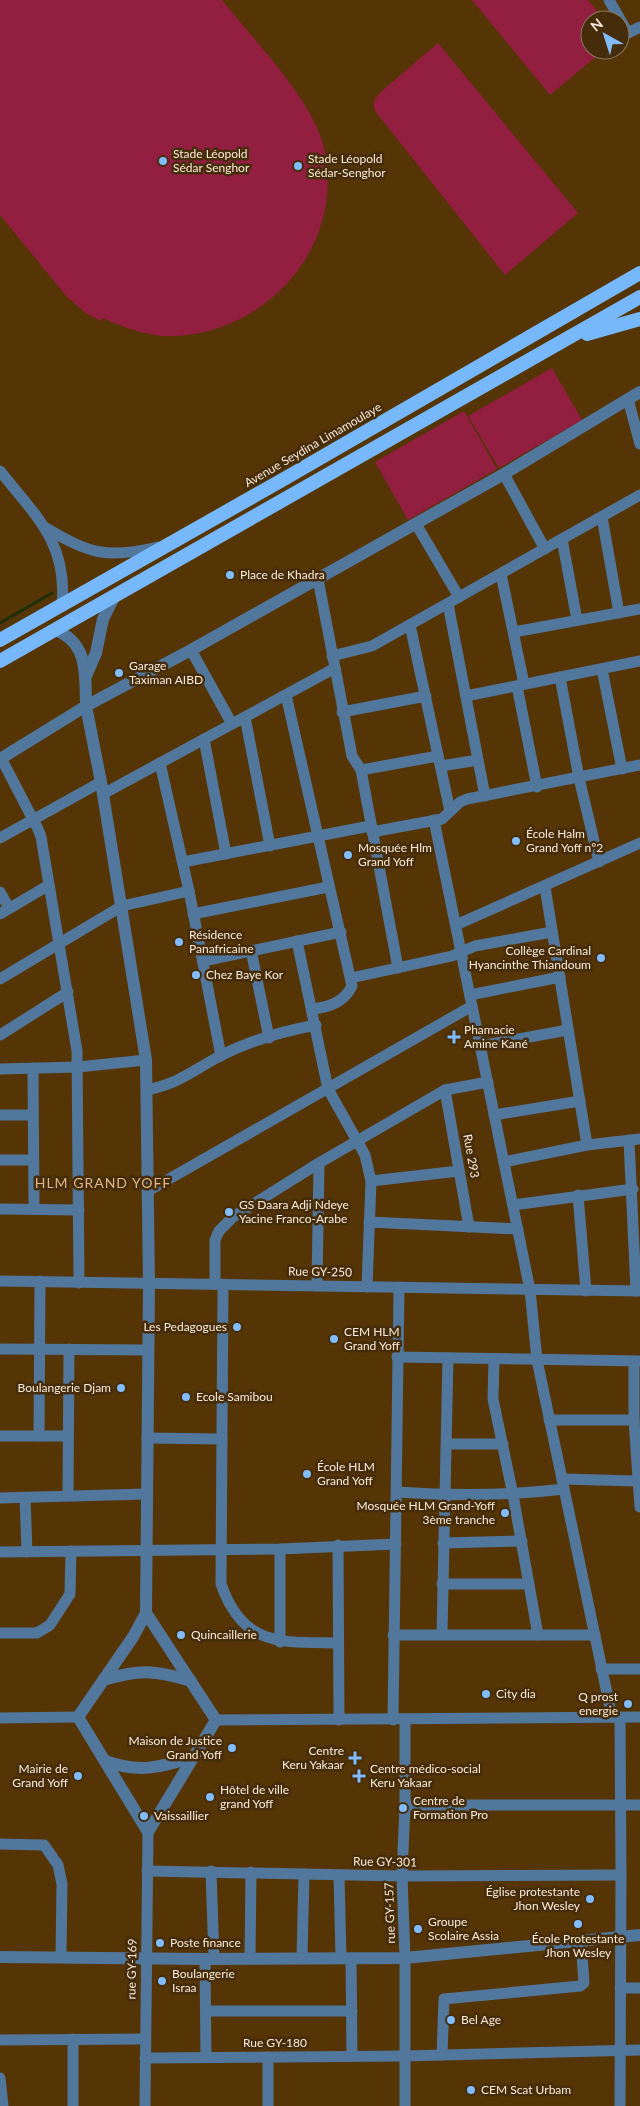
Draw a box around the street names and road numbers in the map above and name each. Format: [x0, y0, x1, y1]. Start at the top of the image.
street label: Avenue Seydina Limamoulaye [241, 399, 384, 490]
street label: Rue 293 [460, 1133, 483, 1179]
street label: Rue GY-250 [288, 1263, 352, 1280]
street label: Rue GY-301 [353, 1853, 417, 1870]
street label: rue GY-157 [381, 1882, 398, 1944]
street label: rue GY-169 [123, 1938, 140, 2000]
street label: Rue GY-180 [243, 2035, 307, 2050]

